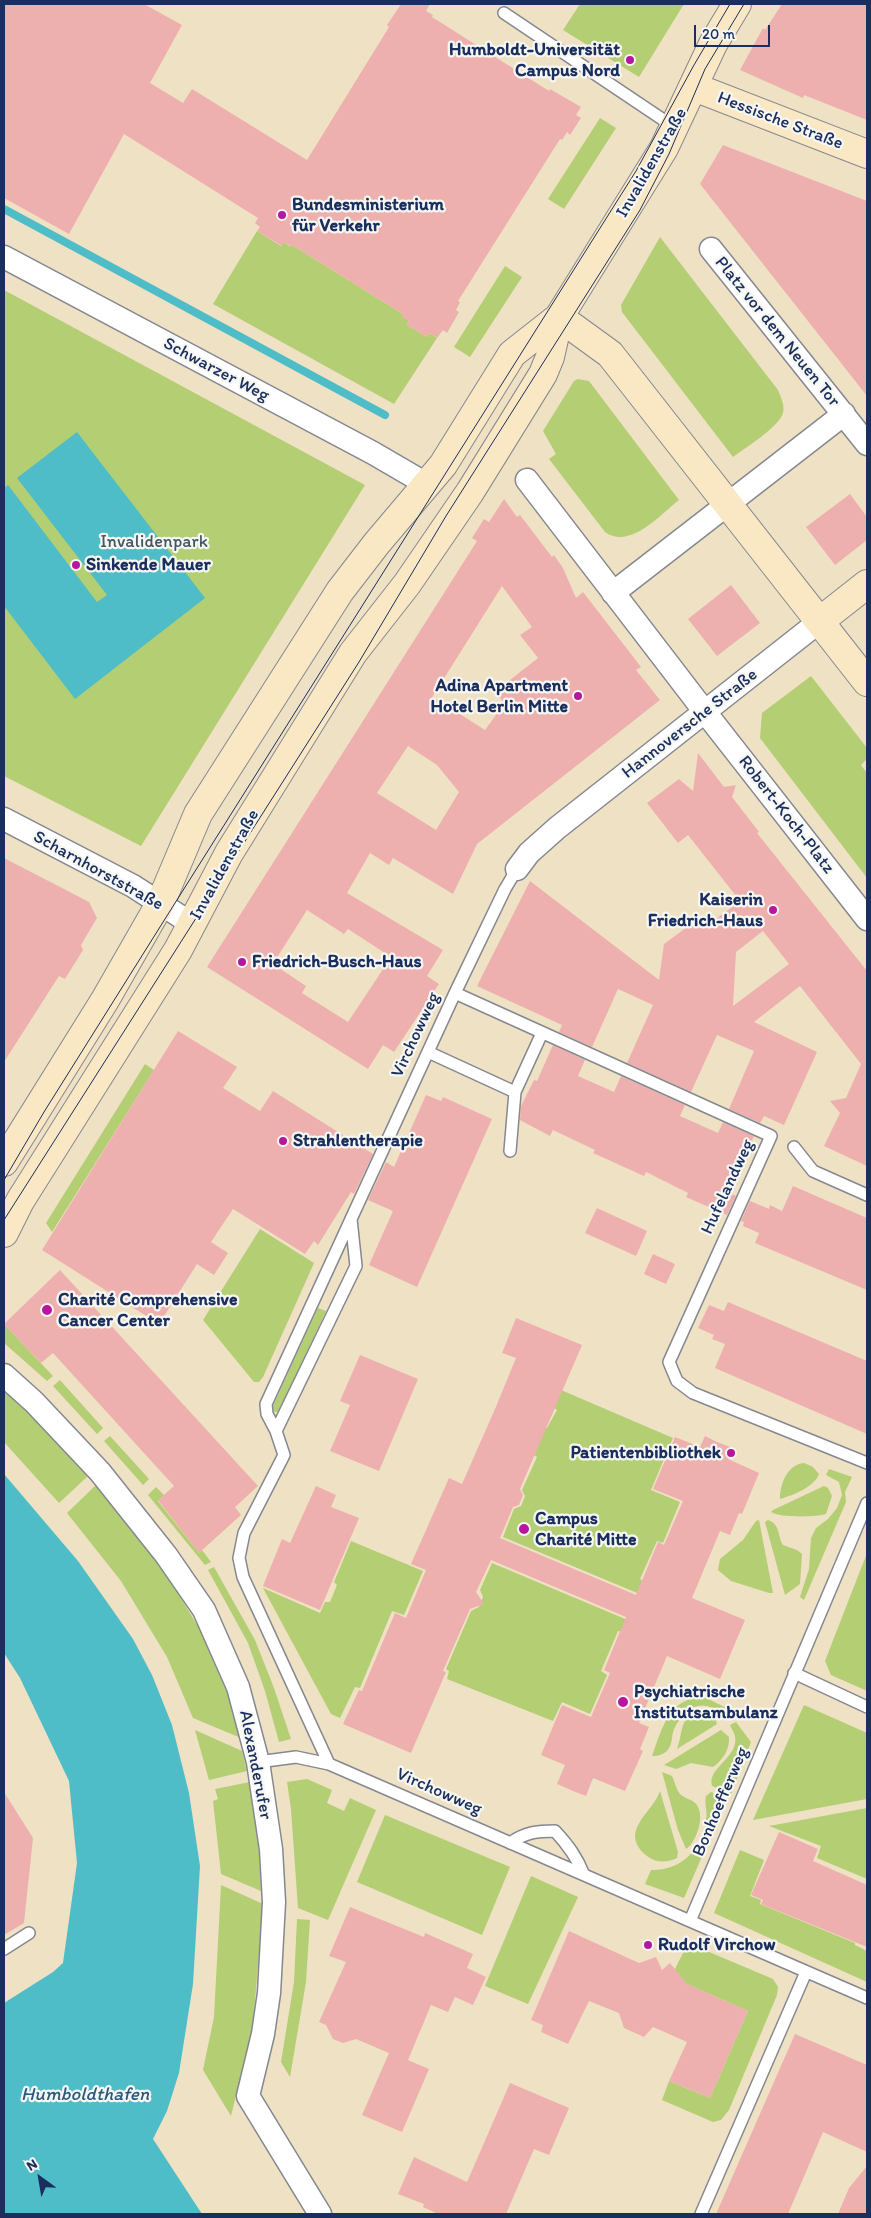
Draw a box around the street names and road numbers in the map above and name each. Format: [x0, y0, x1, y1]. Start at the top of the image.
street label: Hessische Straße [714, 87, 846, 155]
street label: Invalidenstraße [612, 104, 692, 222]
street label: Platz vor dem Neuen Tor [710, 252, 844, 412]
street label: Schwarzer Weg [159, 333, 273, 407]
street label: Hannoversche Straße [618, 664, 762, 784]
street label: Robert-Koch-Platz [733, 752, 839, 878]
street label: Invalidenstraße [186, 806, 264, 924]
street label: Scharnhorststraße [29, 826, 167, 916]
street label: Virchowweg [387, 989, 445, 1081]
street label: Hufelandweg [697, 1136, 759, 1238]
street label: Alexanderufer [234, 1709, 276, 1821]
street label: Bonhoefferweg [688, 1744, 754, 1860]
street label: Virchowweg [393, 1763, 485, 1821]

